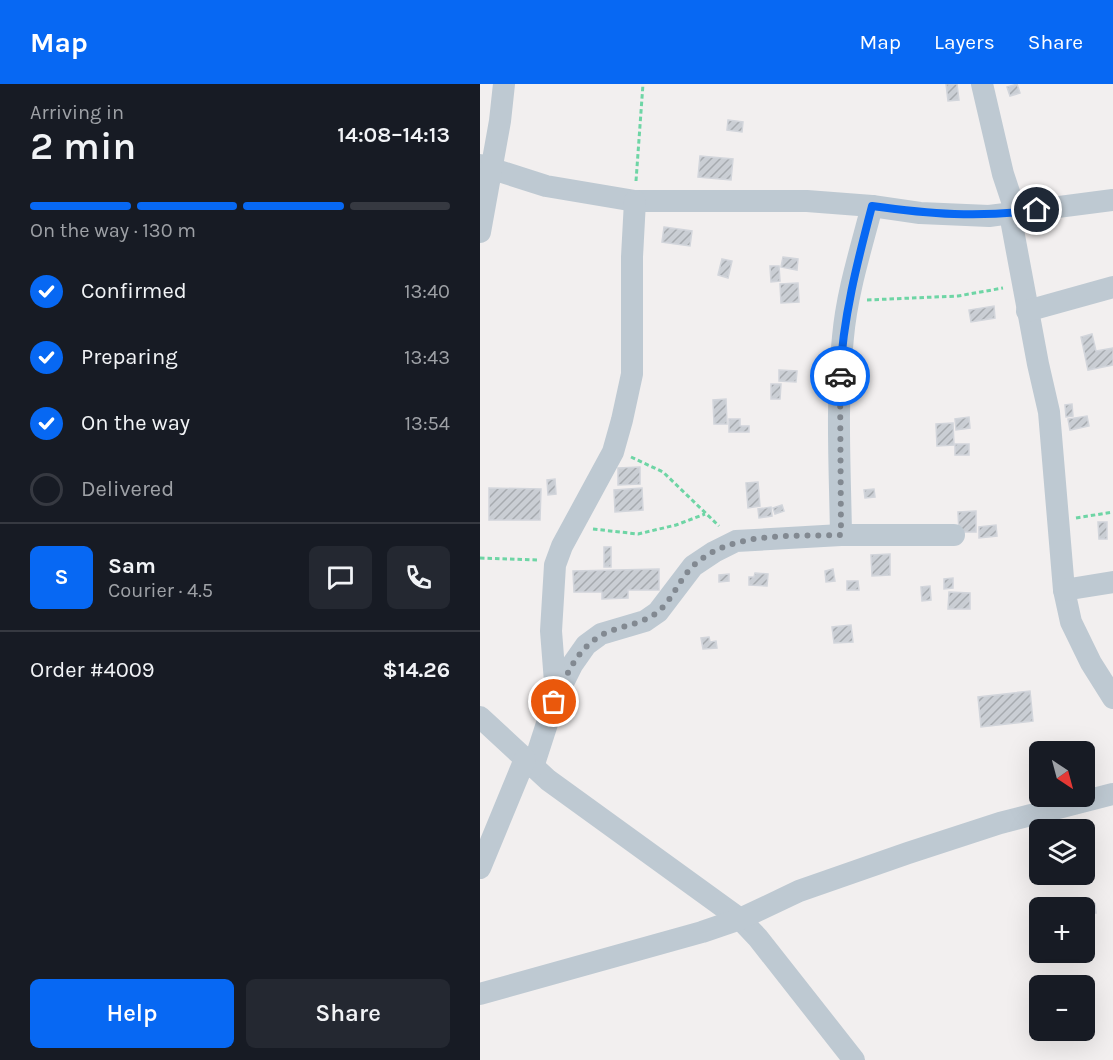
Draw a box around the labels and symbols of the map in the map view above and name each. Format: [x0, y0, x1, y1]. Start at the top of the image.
pin [1011, 184, 1062, 235]
courier [810, 346, 870, 406]
pin [528, 676, 579, 727]
north arrow [1029, 741, 1095, 807]

